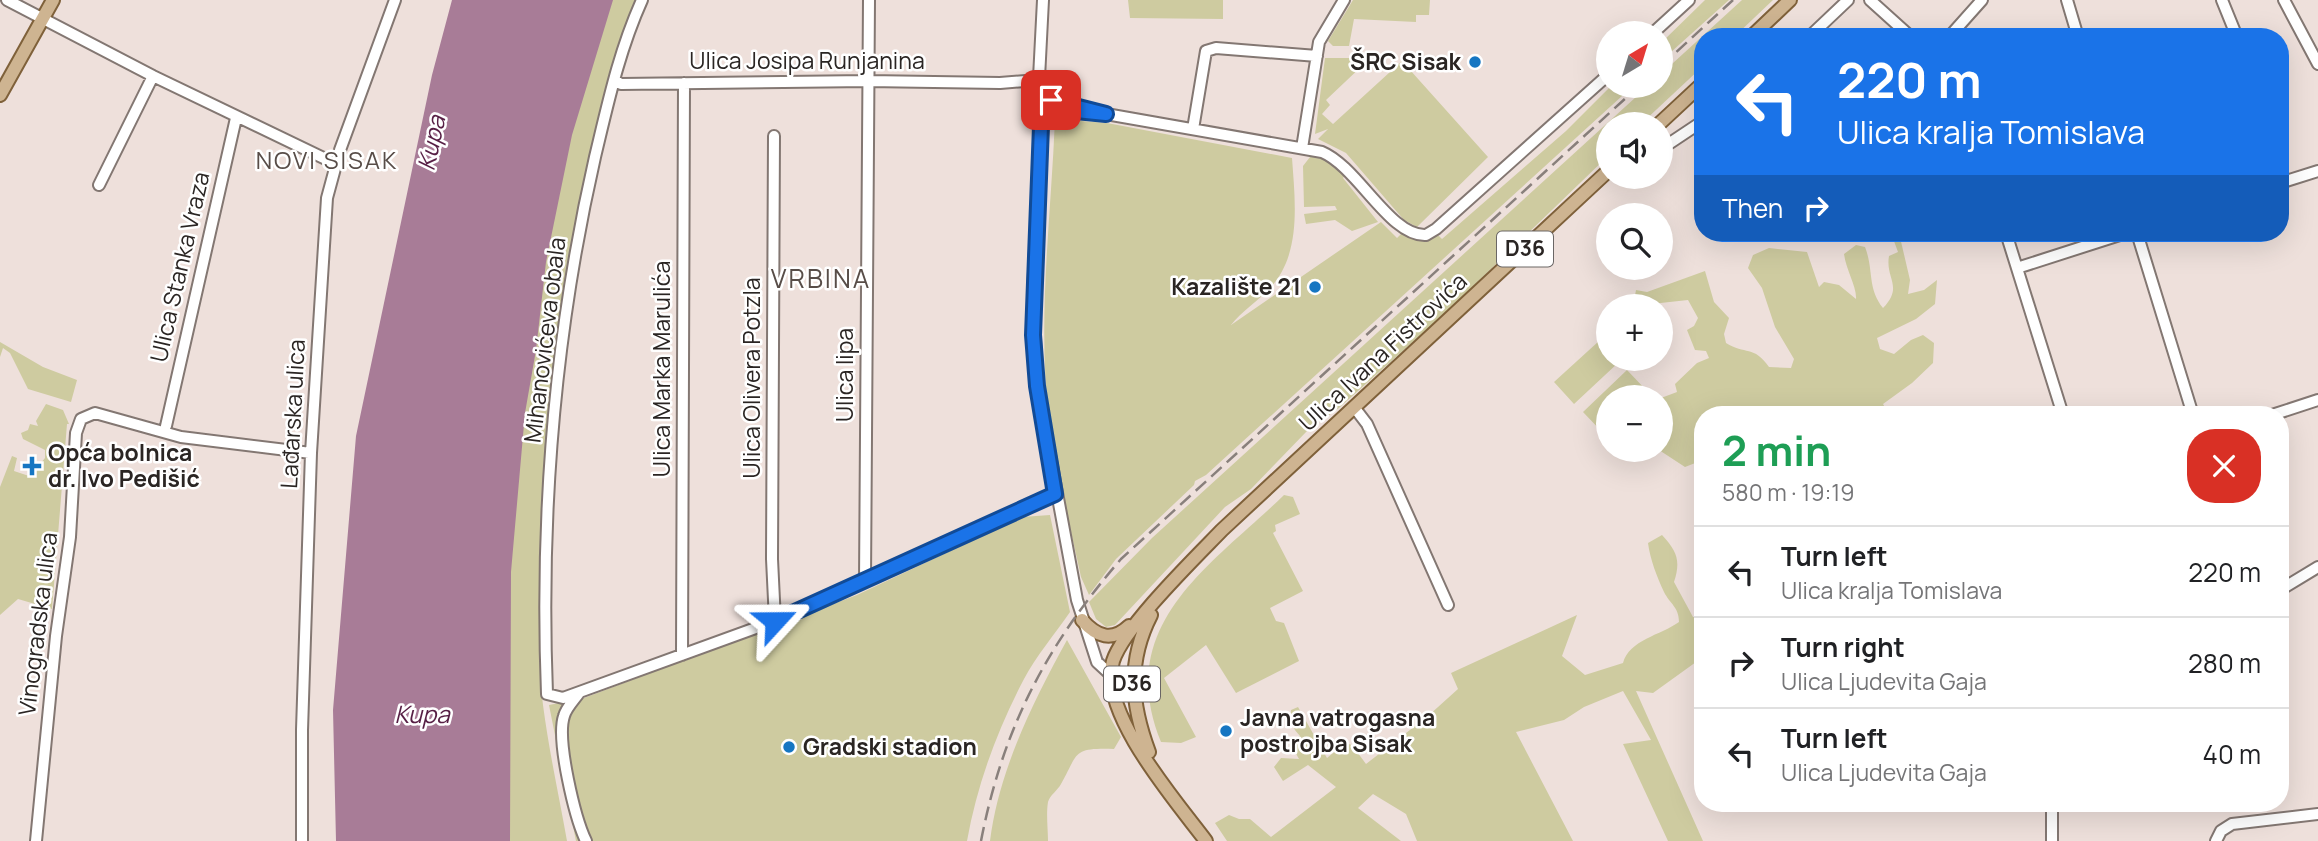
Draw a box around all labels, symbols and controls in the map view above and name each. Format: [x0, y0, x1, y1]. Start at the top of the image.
north arrow [1596, 21, 1673, 98]
map controls [1596, 21, 1673, 462]
street label: Ulica Josipa Runjanina [689, 44, 925, 76]
place label: ŠRC Sisak [1350, 45, 1462, 77]
text: 220 m [1837, 46, 1981, 113]
marker: ŠRC Sisak [1467, 54, 1483, 70]
icon: left [1722, 56, 1813, 147]
pin [1021, 70, 1081, 130]
icon: arrive [1032, 81, 1070, 119]
text: Ulica kralja Tomislava [1837, 110, 2145, 154]
water label: Kupa [409, 111, 453, 173]
button: sound [1596, 112, 1673, 189]
district label: NOVI SISAK [256, 143, 398, 176]
street label: Ulica Stanka Vraza [142, 169, 216, 365]
icon: right [1797, 189, 1835, 227]
text: Then [1722, 190, 1783, 226]
button: search [1596, 203, 1673, 280]
road number: D36 [1497, 232, 1553, 266]
street label: Mihanovićeva obala [516, 235, 572, 444]
district label: VRBINA [771, 260, 871, 296]
street label: Ulica Marka Marulića [645, 261, 677, 477]
street label: Ulica Ivana Fistrovića [1291, 265, 1473, 438]
place label: Kazalište 21 [1171, 270, 1301, 302]
street label: Ulica Olivera Potzla [735, 277, 767, 479]
marker: Kazalište 21 [1307, 279, 1323, 295]
button: + [1596, 294, 1673, 371]
street label: Ulica lipa [828, 328, 860, 422]
street label: Lađarska ulica [272, 338, 312, 489]
button: − [1596, 385, 1673, 462]
text: 2 min [1722, 421, 1831, 479]
button: close [2187, 429, 2261, 503]
place label: Opća bolnica dr. Ivo Pedišić [48, 436, 200, 494]
marker: Opća bolnica dr. Ivo Pedišić [22, 456, 42, 476]
text: 580 m · 19:19 [1722, 476, 1855, 508]
street label: Vinogradska ulica [10, 530, 64, 717]
text: Turn left [1781, 538, 1888, 574]
icon: left [1722, 553, 1760, 591]
text: 220 m [2188, 554, 2261, 590]
text: Ulica kralja Tomislava [1781, 574, 2002, 606]
position arrow [738, 584, 812, 658]
text: Turn right [1781, 629, 1905, 665]
icon: right [1722, 644, 1760, 682]
text: 280 m [2188, 645, 2261, 681]
text: Ulica Ljudevita Gaja [1781, 665, 1987, 697]
road number: D36 [1104, 666, 1160, 702]
water label: Kupa [394, 697, 451, 730]
place label: Javna vatrogasna postrojba Sisak [1240, 701, 1435, 759]
text: Turn left [1781, 720, 1888, 756]
marker: Javna vatrogasna postrojba Sisak [1218, 723, 1234, 739]
place label: Gradski stadion [803, 730, 977, 762]
icon: left [1722, 735, 1760, 773]
text: 40 m [2203, 736, 2261, 772]
marker: Gradski stadion [781, 739, 797, 755]
text: Ulica Ljudevita Gaja [1781, 756, 1987, 788]

